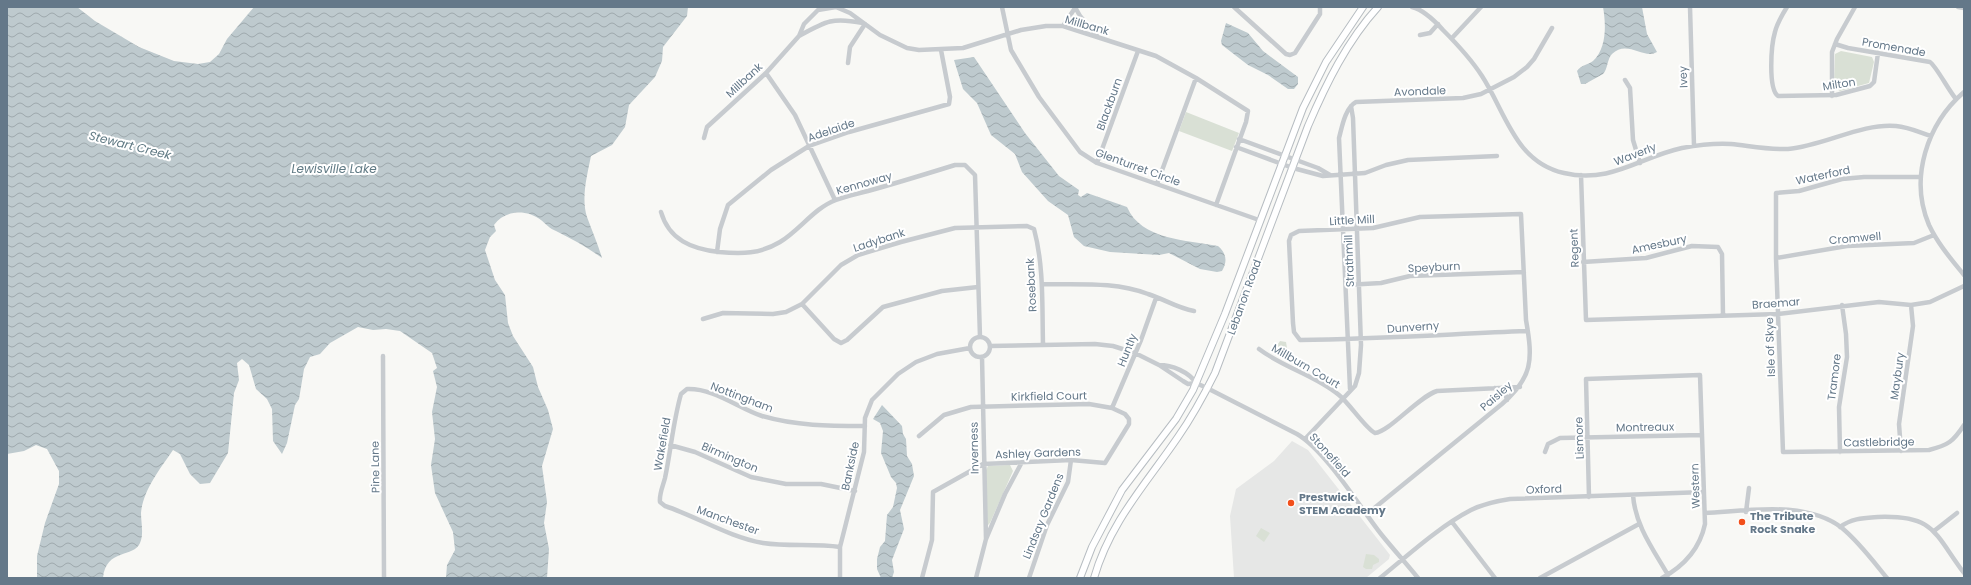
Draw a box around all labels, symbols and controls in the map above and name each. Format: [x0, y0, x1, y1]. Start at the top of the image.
street label: Millbank [1063, 11, 1111, 39]
street label: Promenade [1861, 34, 1927, 60]
street label: Millbank [722, 59, 766, 101]
street label: Ivey [1675, 65, 1691, 88]
street label: Milton [1821, 74, 1857, 94]
street label: Blackburn [1092, 75, 1126, 133]
street label: Avondale [1394, 82, 1446, 100]
street label: Adelaide [805, 114, 857, 146]
water label: Stewart Creek [87, 127, 174, 164]
street label: Waverly [1612, 138, 1659, 169]
street label: Glenturret Circle [1093, 144, 1183, 190]
water label: Lewisville Lake [291, 160, 377, 177]
street label: Waterford [1794, 161, 1852, 189]
street label: Kennoway [834, 167, 894, 199]
street label: Little Mill [1329, 211, 1375, 229]
street label: Ladybank [851, 224, 907, 256]
street label: Regent [1565, 228, 1583, 268]
street label: Cromwell [1828, 228, 1882, 248]
street label: Amesbury [1630, 230, 1689, 258]
street label: Strathmill [1340, 234, 1358, 288]
street label: Rosebank [1022, 257, 1040, 312]
street label: Lebanon Road [1223, 257, 1265, 337]
street label: Speyburn [1407, 258, 1461, 276]
street label: Braemar [1752, 293, 1800, 313]
street label: Dunverny [1386, 317, 1440, 337]
street label: Isle of Skye [1761, 317, 1779, 377]
street label: Huntly [1113, 330, 1141, 369]
street label: Millburn Court [1269, 340, 1343, 392]
street label: Maybury [1886, 350, 1908, 401]
street label: Tramore [1823, 353, 1845, 401]
street label: Paisley [1476, 377, 1516, 414]
street label: Nottingham [708, 378, 776, 416]
street label: Kirkfield Court [1011, 387, 1087, 405]
street label: Wakefield [649, 416, 675, 472]
street label: Lismore [1570, 416, 1588, 460]
street label: Montreaux [1616, 418, 1675, 436]
street label: Inverness [966, 422, 982, 474]
street label: Stonefield [1306, 429, 1354, 481]
street label: Castlebridge [1843, 433, 1915, 451]
street label: Birmington [699, 438, 761, 476]
street label: Bankside [837, 440, 863, 492]
street label: Pine Lane [367, 441, 383, 493]
street label: Ashley Gardens [995, 443, 1081, 462]
street label: Western [1686, 463, 1704, 509]
street label: Lindsay Gardens [1018, 470, 1068, 561]
street label: Oxford [1526, 480, 1562, 498]
place label: Prestwick STEM Academy [1299, 489, 1386, 518]
marker: Prestwick STEM Academy [1286, 498, 1296, 508]
street label: Manchester [695, 501, 761, 539]
place label: The Tribute Rock Snake [1750, 508, 1815, 537]
marker: The Tribute Rock Snake [1737, 517, 1747, 527]

